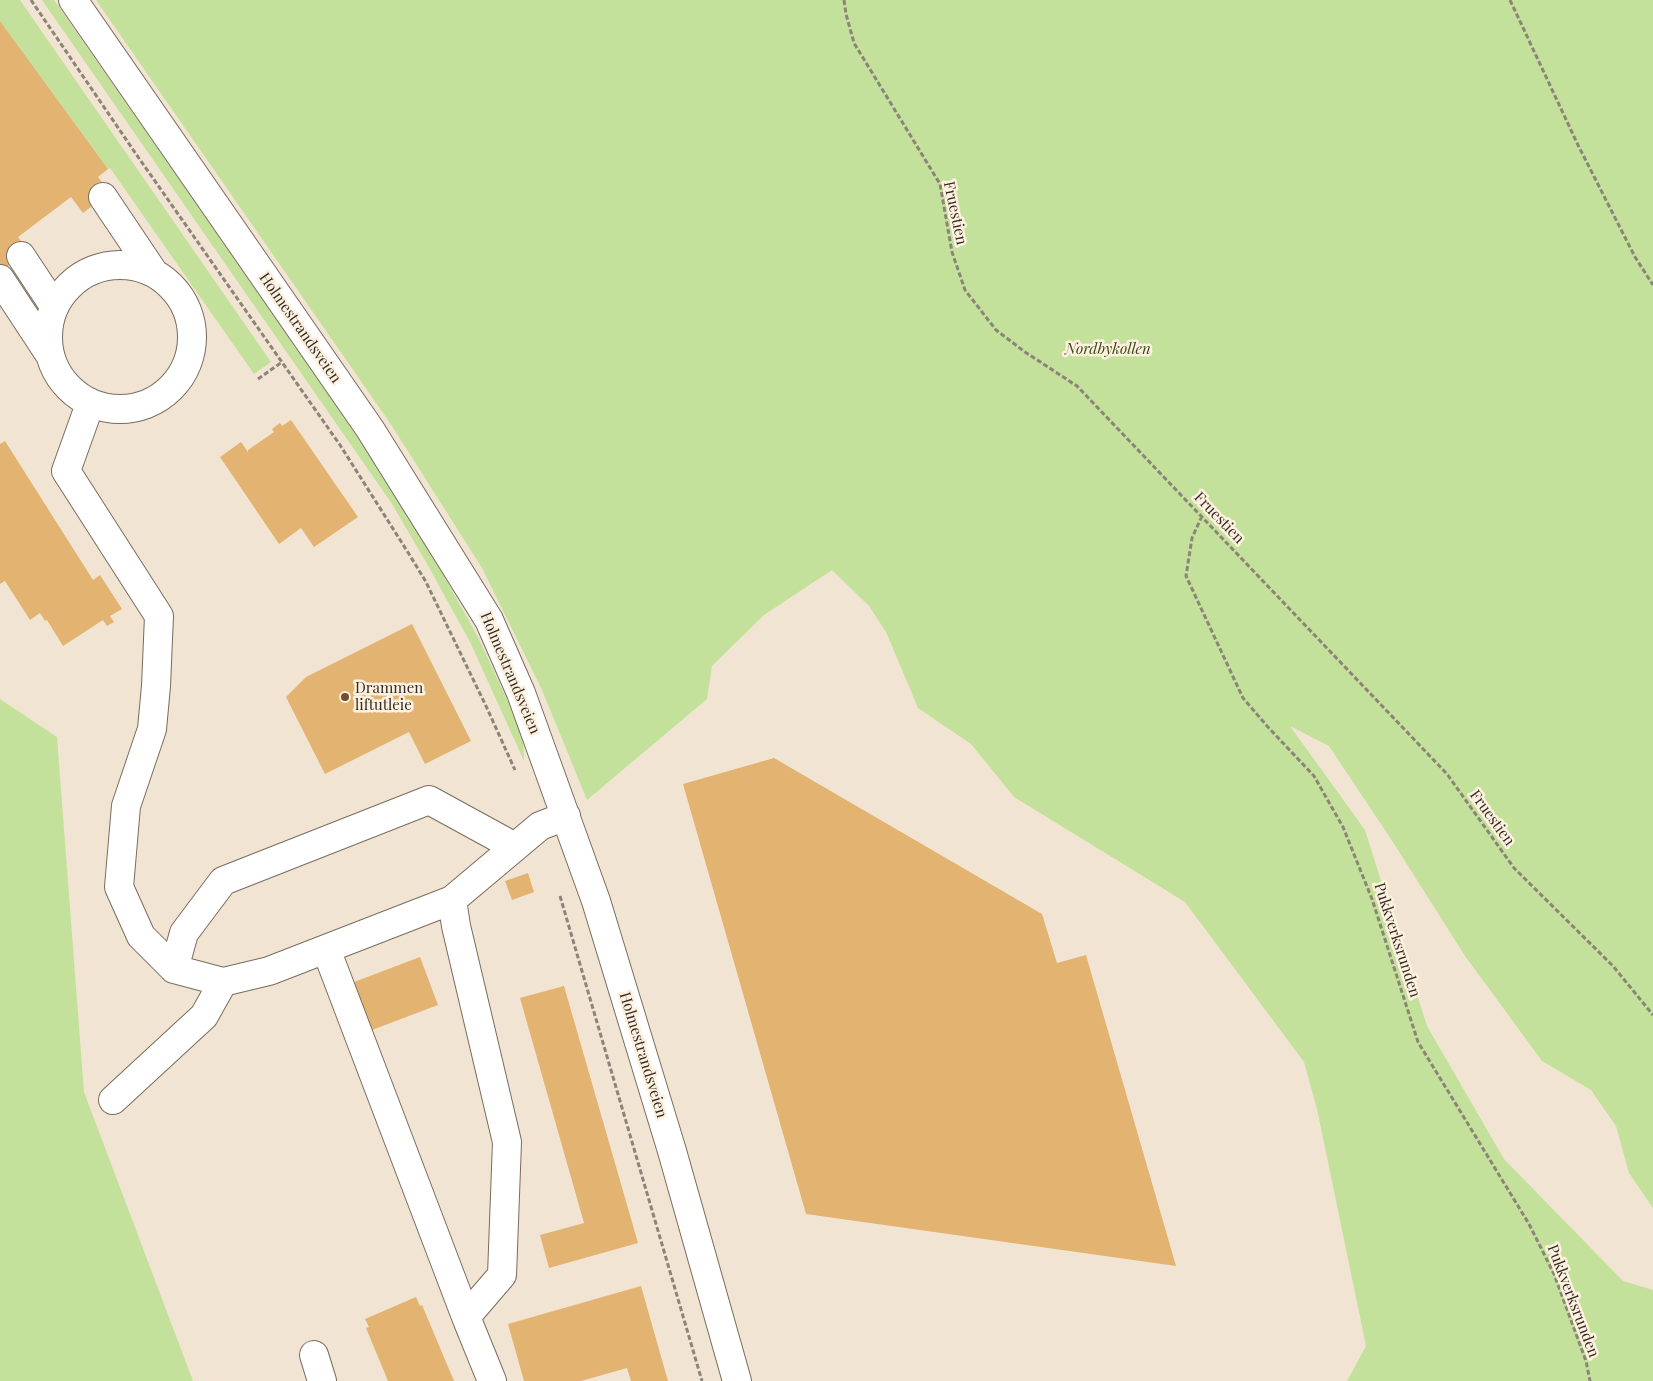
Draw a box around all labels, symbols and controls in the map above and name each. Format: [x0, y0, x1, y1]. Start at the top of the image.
street label: Fruestien [939, 180, 971, 246]
street label: Holmestrandsveien [255, 269, 345, 387]
park label: Nordbykollen [1065, 340, 1151, 358]
street label: Fruestien [1190, 489, 1248, 547]
street label: Holmestrandsveien [476, 609, 544, 737]
place label: Drammen liftutleie [355, 679, 423, 714]
marker: Drammen liftutleie [339, 691, 351, 703]
street label: Fruestien [1466, 787, 1518, 849]
street label: Pukkverksrunden [1370, 881, 1424, 999]
street label: Holmestrandsveien [615, 990, 671, 1120]
street label: Pukkverksrunden [1543, 1242, 1603, 1360]

